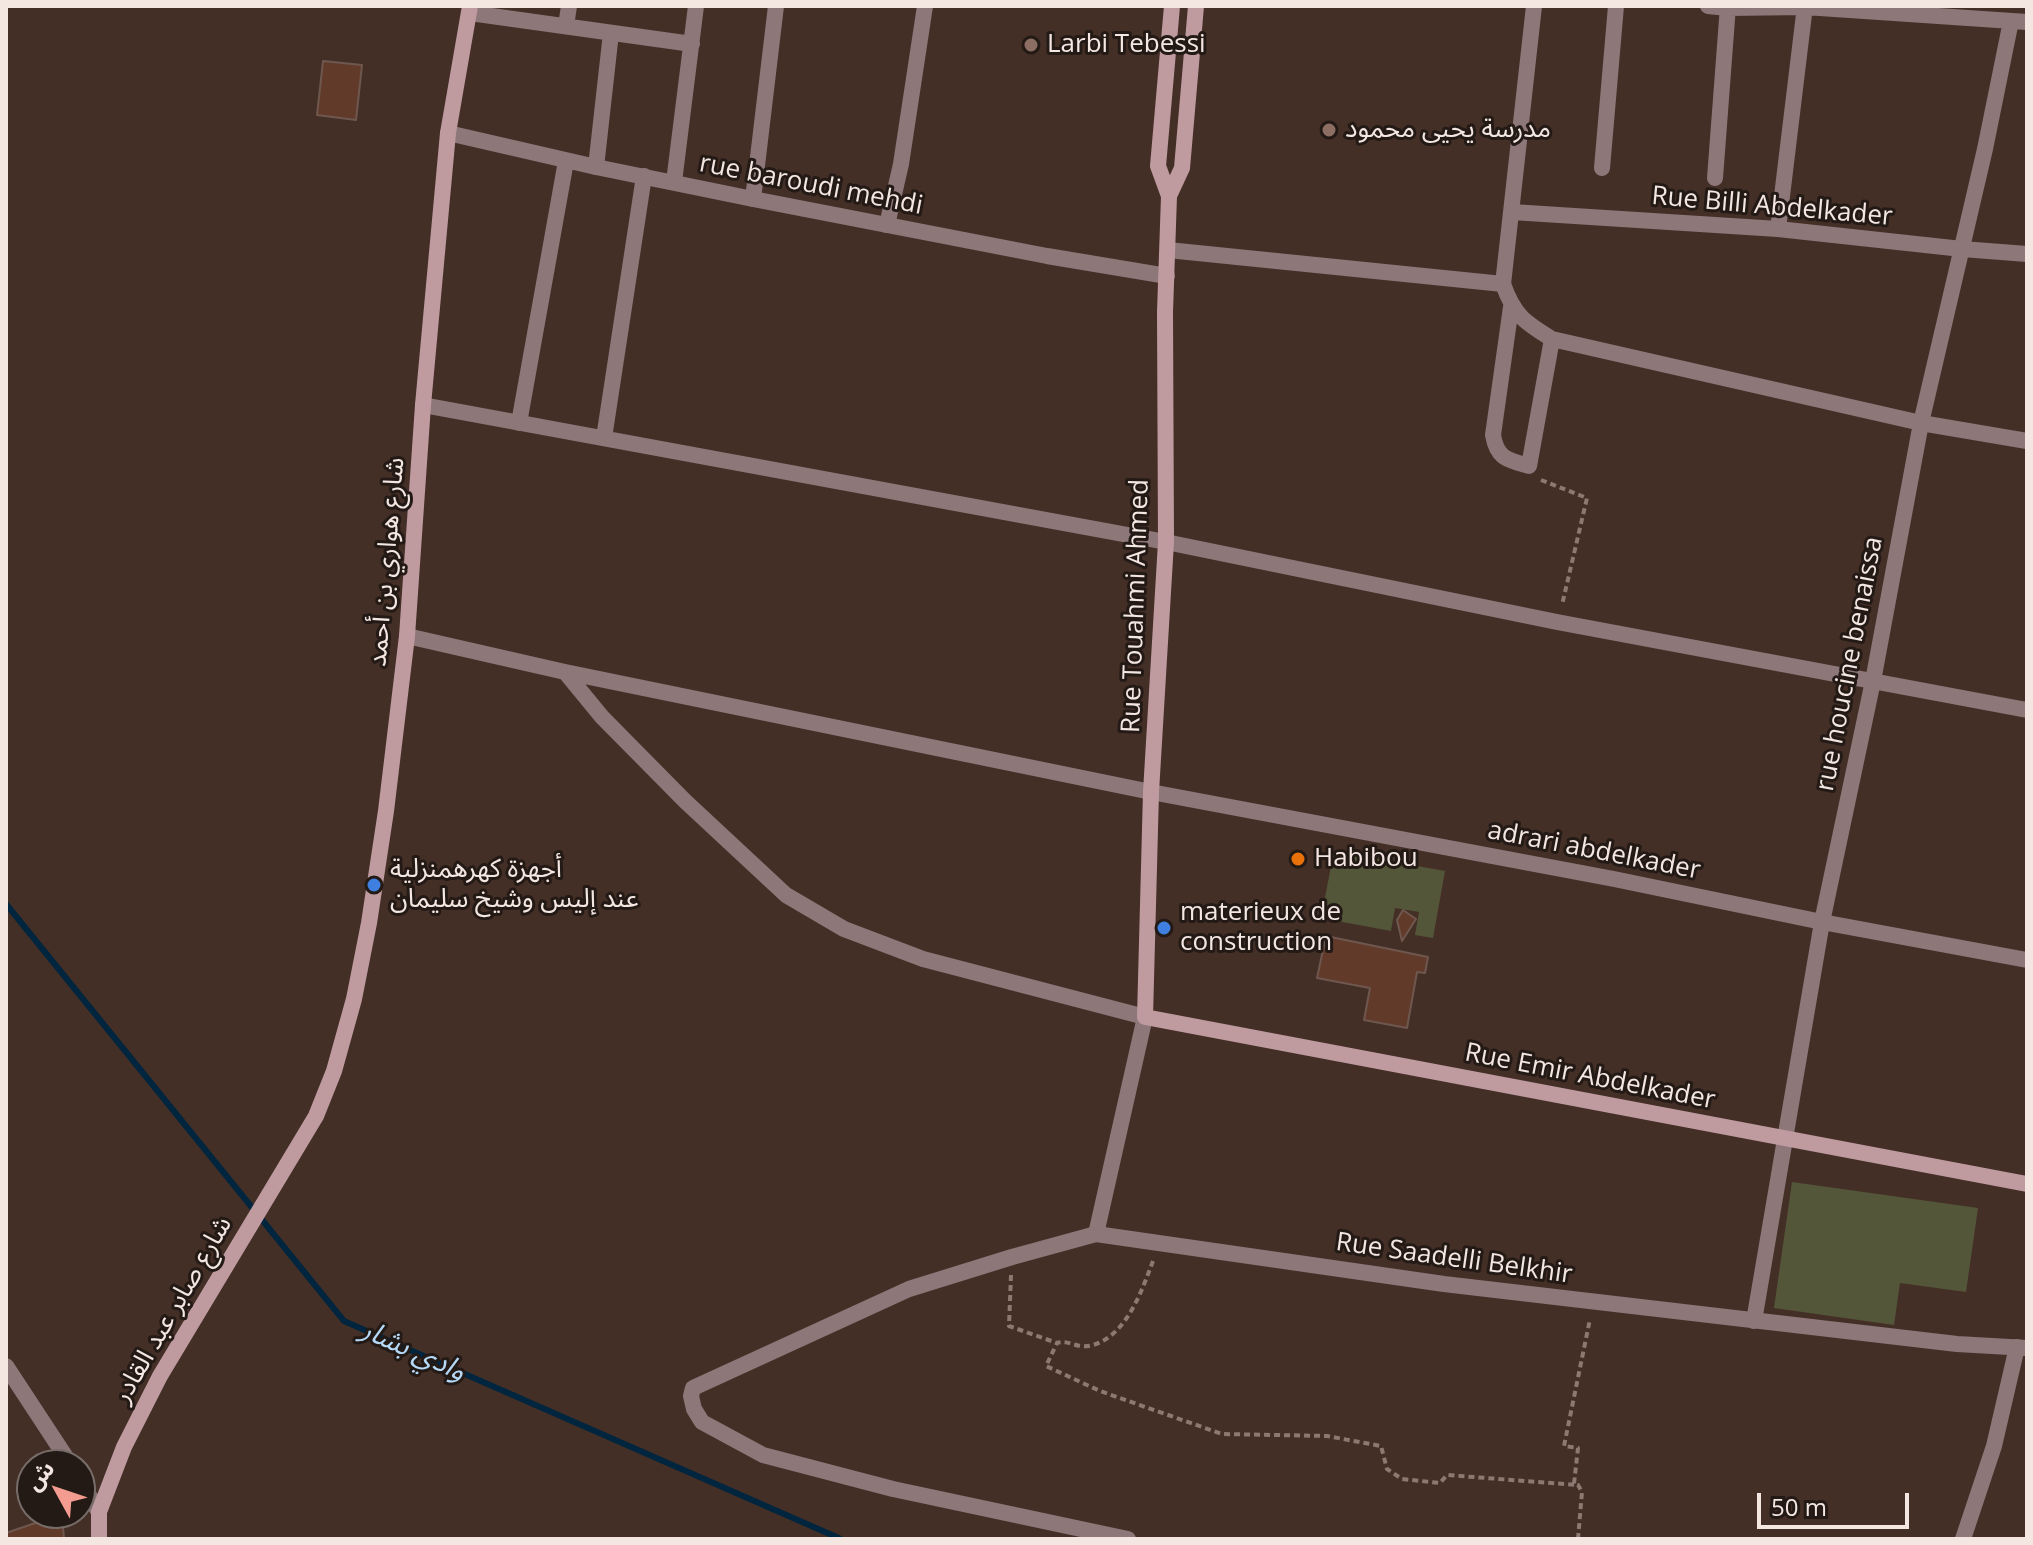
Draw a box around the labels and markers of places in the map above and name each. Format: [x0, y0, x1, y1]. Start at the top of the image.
place label: Larbi Tebessi [1047, 29, 1206, 61]
marker: Larbi Tebessi [1022, 36, 1040, 54]
place label: مدرسة يحيى محمود [1345, 114, 1551, 146]
marker: مدرسة يحيى محمود [1320, 121, 1338, 139]
place label: Habibou [1314, 843, 1418, 875]
marker: Habibou [1289, 850, 1307, 868]
place label: أجهزة كهرهمنزلية عند إليس وشيخ سليمان [390, 854, 639, 916]
marker: أجهزة كهرهمنزلية عند إليس وشيخ سليمان [365, 876, 383, 894]
place label: materieux de construction [1180, 897, 1341, 958]
marker: materieux de construction [1155, 919, 1173, 937]

